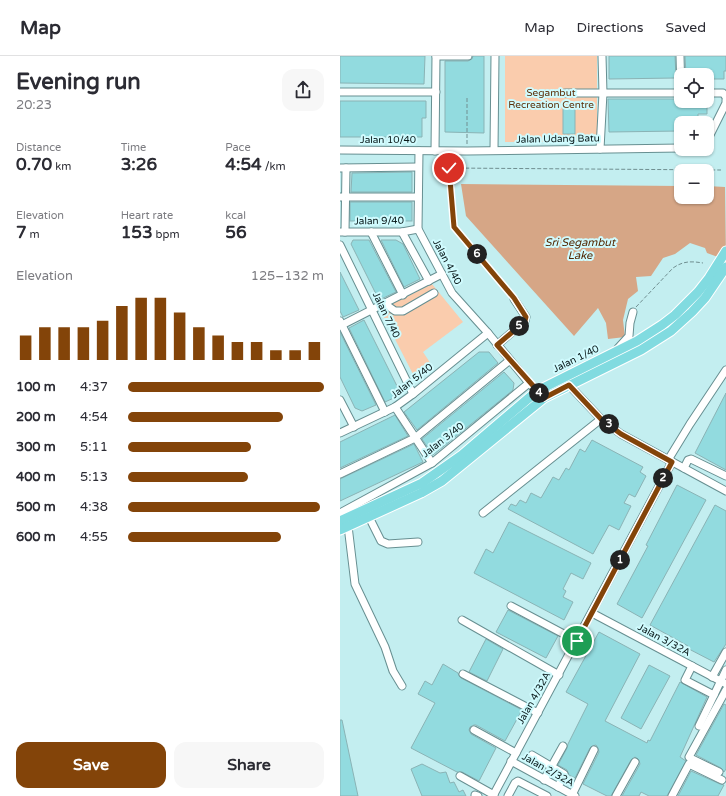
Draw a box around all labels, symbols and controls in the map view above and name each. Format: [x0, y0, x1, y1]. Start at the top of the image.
text: Map [20, 17, 61, 39]
text: Map [524, 19, 555, 36]
text: Directions [577, 19, 644, 36]
text: Saved [666, 19, 706, 36]
map controls [674, 68, 714, 204]
button: locate [674, 68, 714, 108]
text: Evening run [16, 69, 141, 95]
button: share [282, 69, 324, 111]
park label: Segambut Recreation Centre [508, 87, 594, 111]
text: 20:23 [16, 97, 52, 113]
button: + [674, 116, 714, 156]
street label: Jalan Udang Batu [516, 132, 600, 146]
street label: Jalan 10/40 [360, 134, 416, 146]
text: Distance [16, 141, 61, 154]
text: Time [121, 141, 146, 154]
text: Pace [225, 141, 251, 154]
pin [432, 151, 466, 185]
text: 0.70 [16, 154, 52, 175]
text: 3:26 [121, 154, 157, 175]
text: 4:54 [225, 154, 262, 175]
icon: check [438, 157, 460, 179]
text: km [52, 160, 71, 173]
text: /km [262, 160, 286, 173]
button: − [674, 164, 714, 204]
text: Elevation [16, 209, 64, 222]
text: Heart rate [121, 209, 173, 222]
text: kcal [225, 209, 246, 222]
street label: Jalan 9/40 [354, 215, 404, 227]
text: 7 [16, 222, 27, 243]
text: 153 [121, 222, 153, 243]
text: 56 [225, 222, 247, 243]
text: m [27, 228, 40, 241]
text: bpm [153, 228, 180, 241]
water label: Sri Segambut Lake [545, 236, 617, 262]
street label: Jalan 4/40 [430, 237, 464, 287]
pin: 6 [467, 244, 487, 264]
text: 6 [474, 247, 480, 260]
text: Elevation [16, 268, 73, 284]
text: 125–132 m [251, 268, 324, 284]
street label: Jalan 7/40 [370, 290, 402, 340]
pin: 5 [509, 316, 529, 336]
text: 5 [516, 319, 522, 332]
street label: Jalan 1/40 [551, 343, 601, 375]
street label: Jalan 5/40 [389, 361, 435, 401]
text: 100 m [16, 379, 56, 395]
text: 4:37 [80, 379, 108, 395]
pin: 4 [529, 383, 549, 403]
text: 4 [536, 386, 542, 399]
text: 200 m [16, 409, 56, 425]
text: 4:54 [80, 409, 108, 425]
pin: 3 [599, 414, 619, 434]
text: 3 [606, 417, 612, 430]
street label: Jalan 3/40 [420, 420, 466, 460]
text: 300 m [16, 439, 56, 455]
text: 5:11 [80, 439, 108, 455]
pin: 2 [653, 468, 673, 488]
text: 400 m [16, 469, 56, 485]
text: 5:13 [80, 469, 108, 485]
text: 2 [660, 471, 666, 484]
text: 500 m [16, 499, 56, 515]
text: 4:38 [80, 499, 108, 515]
text: 600 m [16, 529, 56, 545]
text: 4:55 [80, 529, 108, 545]
pin: 1 [610, 550, 630, 570]
text: 1 [617, 553, 623, 566]
street label: Jalan 3/32A [636, 621, 692, 659]
pin [560, 624, 594, 658]
icon: arrive [566, 630, 588, 652]
street label: Jalan 4/32A [515, 670, 553, 726]
button: Save [16, 742, 166, 788]
button: Share [174, 742, 324, 788]
street label: Jalan 2/32A [520, 751, 576, 789]

